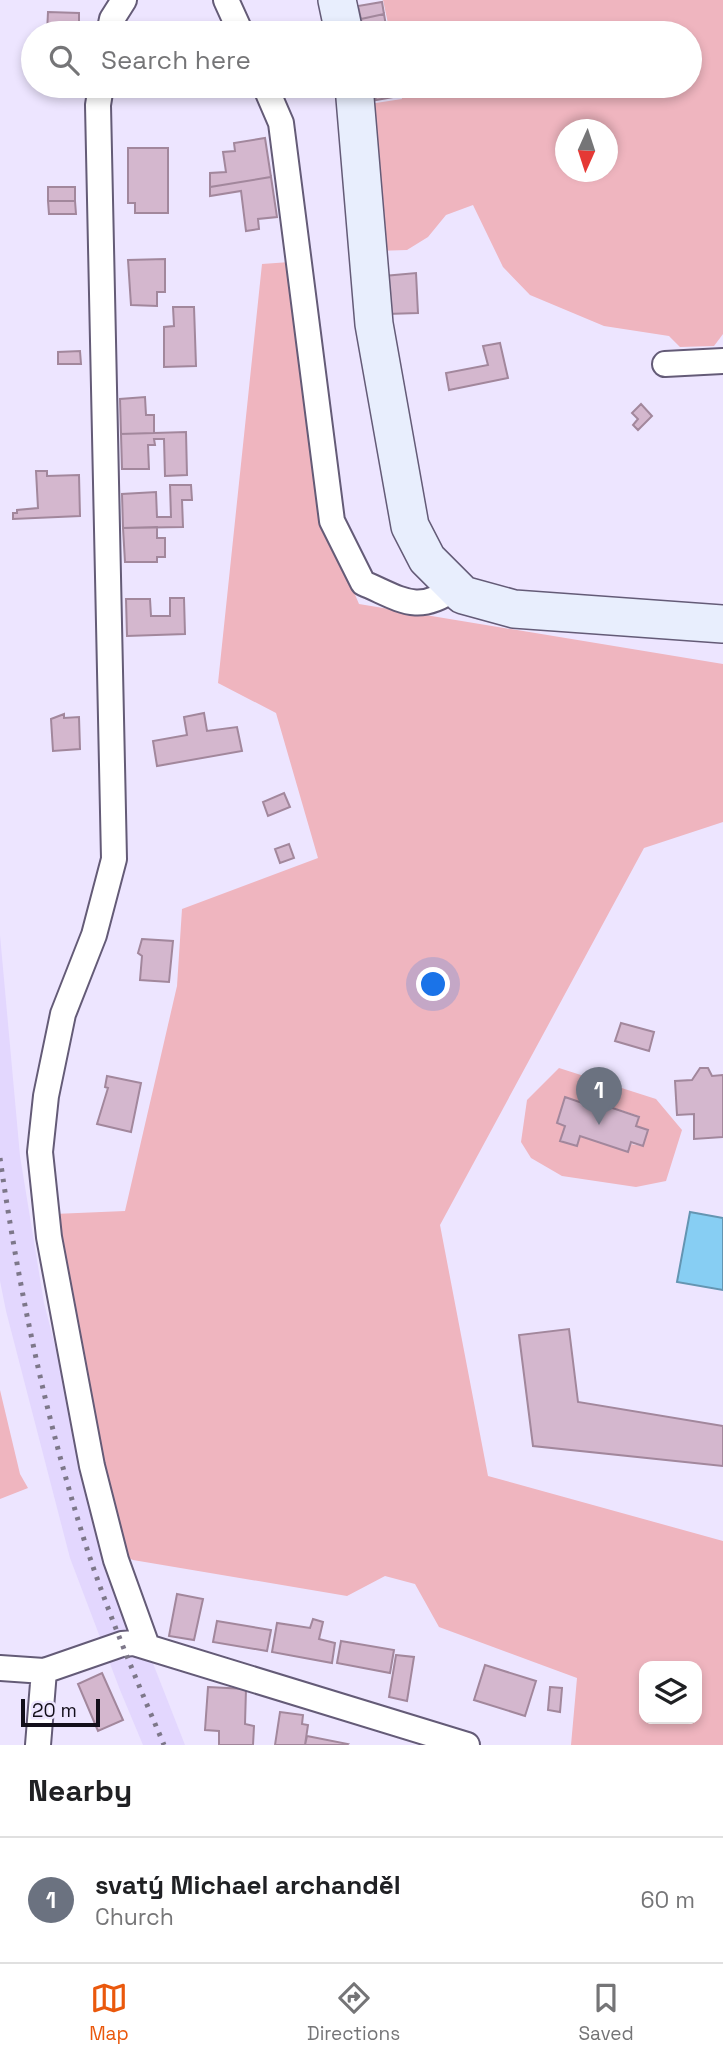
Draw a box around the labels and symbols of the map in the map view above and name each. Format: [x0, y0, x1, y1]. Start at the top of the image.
north arrow [555, 119, 618, 182]
your location [416, 967, 450, 1001]
pin: 1 [576, 1067, 622, 1125]
scale bar [21, 1696, 100, 1728]

